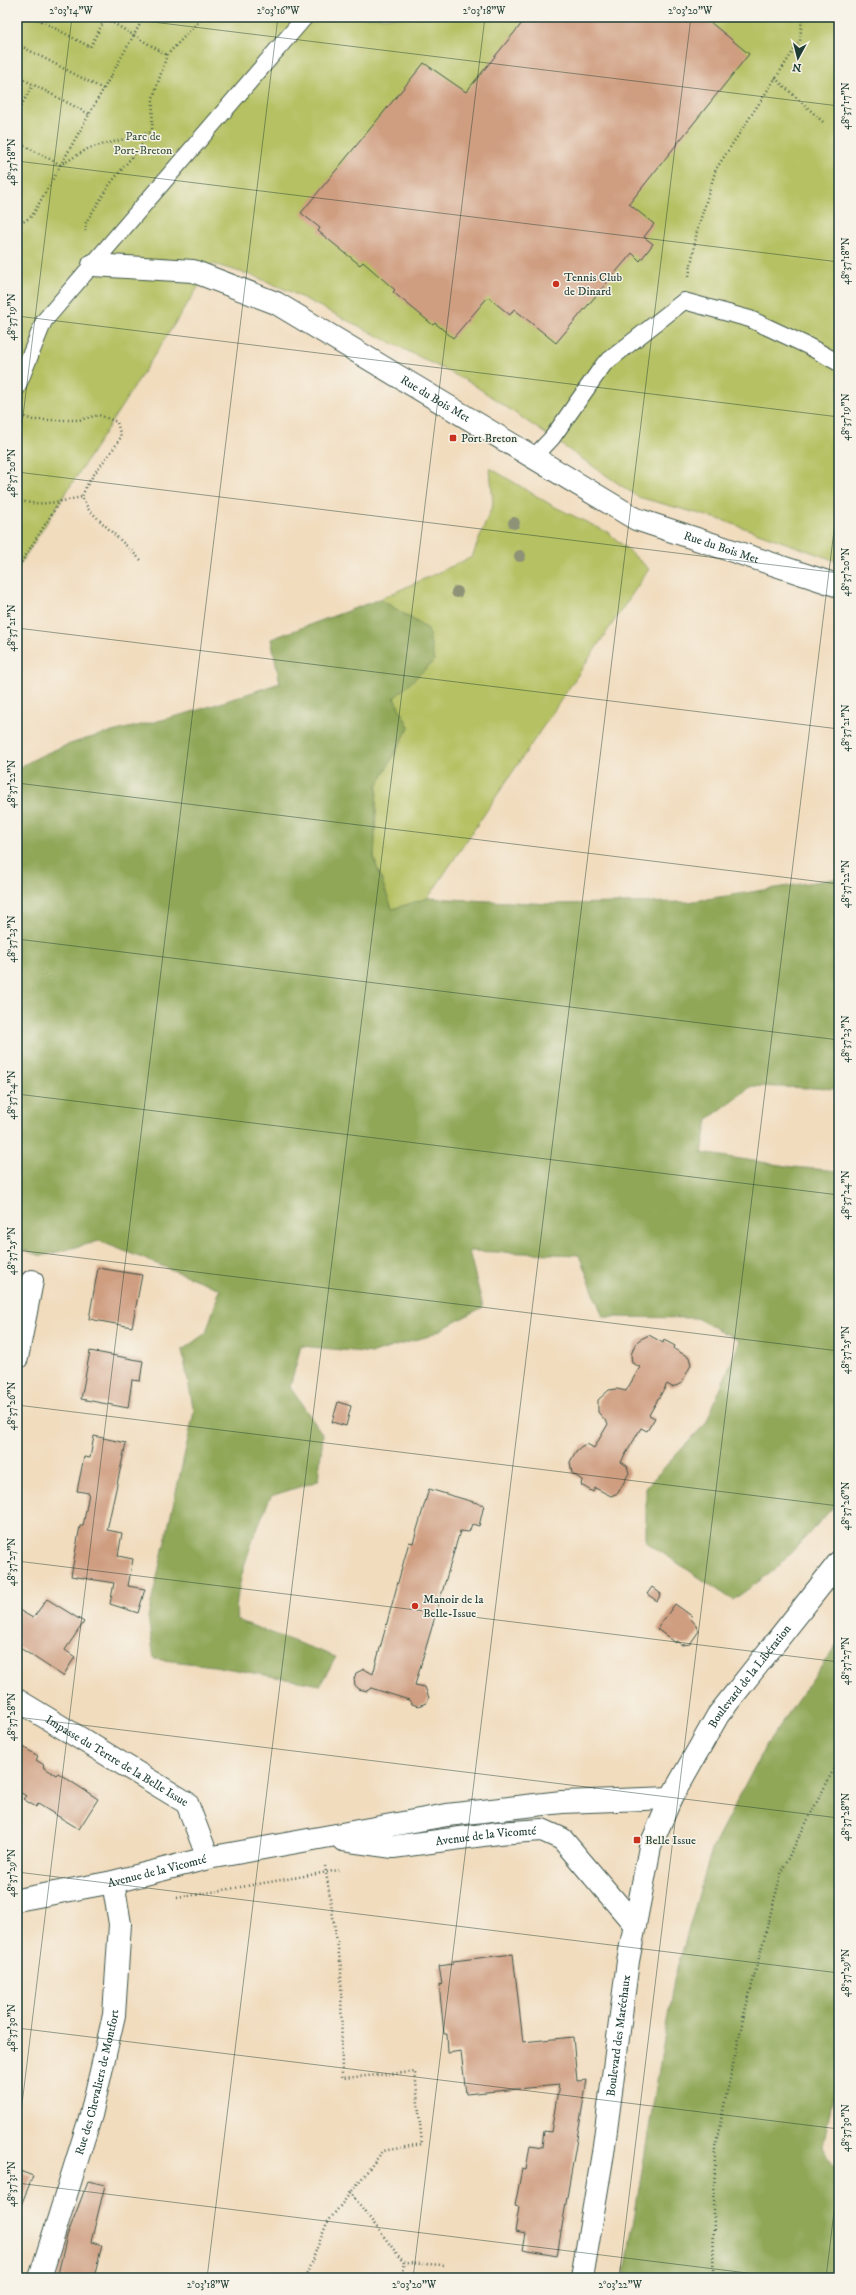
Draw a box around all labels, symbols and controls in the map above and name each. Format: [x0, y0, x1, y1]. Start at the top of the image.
text: 2°03'14"W [49, 5, 94, 17]
text: 2°03'16"W [257, 5, 300, 17]
text: 2°03'18"W [463, 5, 506, 17]
text: 2°03'20"W [668, 5, 713, 17]
north arrow [778, 38, 818, 78]
text: N [792, 59, 802, 74]
text: 48°37'17"N [840, 82, 852, 130]
park label: Parc de Port-Breton [114, 129, 173, 158]
text: 48°37'18"N [6, 138, 18, 186]
text: 48°37'18"N [840, 237, 852, 285]
place label: Tennis Club de Dinard [564, 270, 622, 299]
marker: Tennis Club de Dinard [551, 279, 561, 289]
text: 48°37'19"N [6, 293, 18, 341]
street label: Rue du Bois Met [398, 372, 473, 426]
text: 48°37'19"N [840, 393, 852, 441]
place label: Port Breton [461, 431, 518, 446]
marker: Port Breton [448, 433, 458, 443]
text: 48°37'20"N [6, 449, 18, 497]
street label: Rue du Bois Met [682, 528, 761, 567]
text: 48°37'20"N [840, 548, 852, 596]
text: 48°37'21"N [6, 604, 18, 652]
text: 48°37'21"N [840, 704, 852, 752]
text: 48°37'22"N [6, 760, 18, 808]
text: 48°37'22"N [840, 860, 852, 908]
text: 48°37'23"N [6, 915, 18, 963]
text: 48°37'23"N [840, 1015, 852, 1063]
text: 48°37'24"N [6, 1070, 18, 1120]
text: 48°37'24"N [840, 1170, 852, 1220]
text: 48°37'25"N [6, 1227, 18, 1275]
text: 48°37'25"N [840, 1326, 852, 1374]
text: 48°37'26"N [6, 1382, 18, 1430]
text: 48°37'26"N [840, 1482, 852, 1530]
text: 48°37'27"N [6, 1538, 18, 1586]
place label: Manoir de la Belle-Issue [423, 1592, 484, 1621]
marker: Manoir de la Belle-Issue [410, 1601, 420, 1611]
street label: Boulevard de la Libération [705, 1621, 795, 1731]
text: 48°37'27"N [840, 1637, 852, 1685]
text: 48°37'28"N [6, 1693, 18, 1741]
street label: Impasse du Tertre de la Belle Issue [43, 1712, 191, 1810]
text: 48°37'28"N [840, 1793, 852, 1841]
street label: Avenue de la Vicomté [434, 1823, 537, 1849]
place label: Belle Issue [645, 1833, 696, 1848]
marker: Belle Issue [632, 1835, 642, 1845]
text: 48°37'29"N [6, 1849, 18, 1897]
street label: Avenue de la Vicomté [106, 1852, 208, 1891]
text: 48°37'29"N [840, 1949, 852, 1997]
street label: Boulevard des Maréchaux [603, 1974, 634, 2098]
text: 48°37'30"N [6, 2004, 18, 2052]
street label: Rue des Chevaliers de Montfort [72, 2009, 122, 2157]
text: 48°37'30"N [840, 2104, 852, 2152]
text: 48°37'31"N [6, 2161, 18, 2207]
text: 2°03'18"W [187, 2279, 230, 2291]
text: 2°03'20"W [392, 2279, 437, 2291]
text: 2°03'22"W [598, 2279, 643, 2291]

